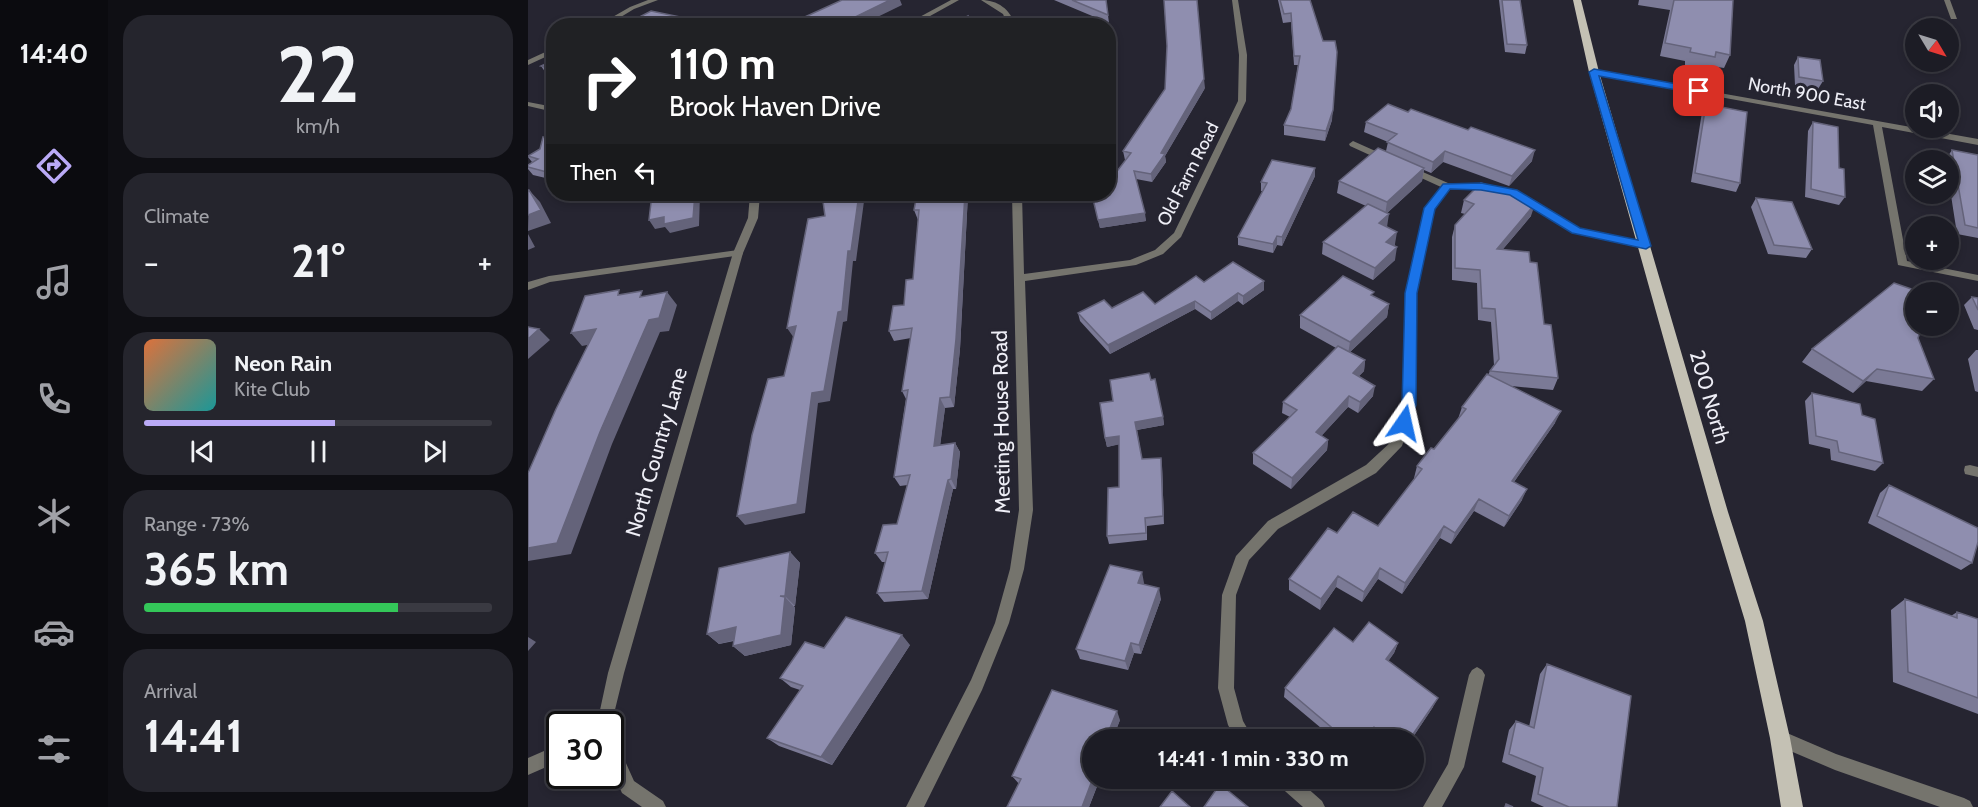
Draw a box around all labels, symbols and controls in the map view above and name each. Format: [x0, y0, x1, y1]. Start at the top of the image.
north arrow [1905, 18, 1959, 72]
map controls [1905, 18, 1959, 336]
text: 22 [277, 27, 359, 122]
text: 14:40 [20, 37, 88, 70]
text: 110 m [669, 38, 776, 90]
icon: right [570, 42, 648, 120]
pin [1673, 65, 1724, 116]
street label: North 900 East [1746, 73, 1868, 115]
icon: arrive [1682, 74, 1715, 107]
button: sound [1905, 84, 1959, 138]
text: Brook Haven Drive [669, 90, 881, 123]
text: km/h [296, 114, 340, 138]
street label: Old Farm Road [1152, 118, 1224, 230]
icon: directions [33, 145, 75, 187]
button: layers [1905, 150, 1959, 204]
icon: left [629, 156, 662, 189]
text: Then [570, 159, 617, 186]
text: Climate [144, 204, 209, 228]
button: + [1905, 216, 1959, 270]
text: 21° [291, 234, 345, 288]
text: − [144, 242, 159, 282]
text: + [477, 242, 492, 282]
icon: music [33, 261, 75, 303]
button: − [1905, 282, 1959, 336]
street label: Meeting House Road [987, 330, 1015, 514]
street label: 200 North [1685, 347, 1735, 447]
text: Neon Rain [234, 350, 332, 377]
street label: North Country Lane [620, 364, 692, 539]
text: Kite Club [234, 377, 310, 401]
icon: phone [33, 378, 75, 420]
position arrow [1372, 391, 1436, 455]
icon: previous [186, 435, 219, 468]
icon: pause [302, 435, 335, 468]
icon: next [418, 435, 451, 468]
icon: climate [33, 495, 75, 537]
text: Range · 73% [144, 512, 250, 536]
text: 365 km [144, 542, 289, 596]
icon: car [33, 611, 75, 653]
text: Arrival [144, 679, 197, 703]
text: 14:41 [144, 709, 243, 763]
speed limit sign: 30 [546, 711, 624, 789]
icon: filters [33, 728, 75, 770]
text: 14:41 · 1 min · 330 m [1157, 745, 1349, 772]

